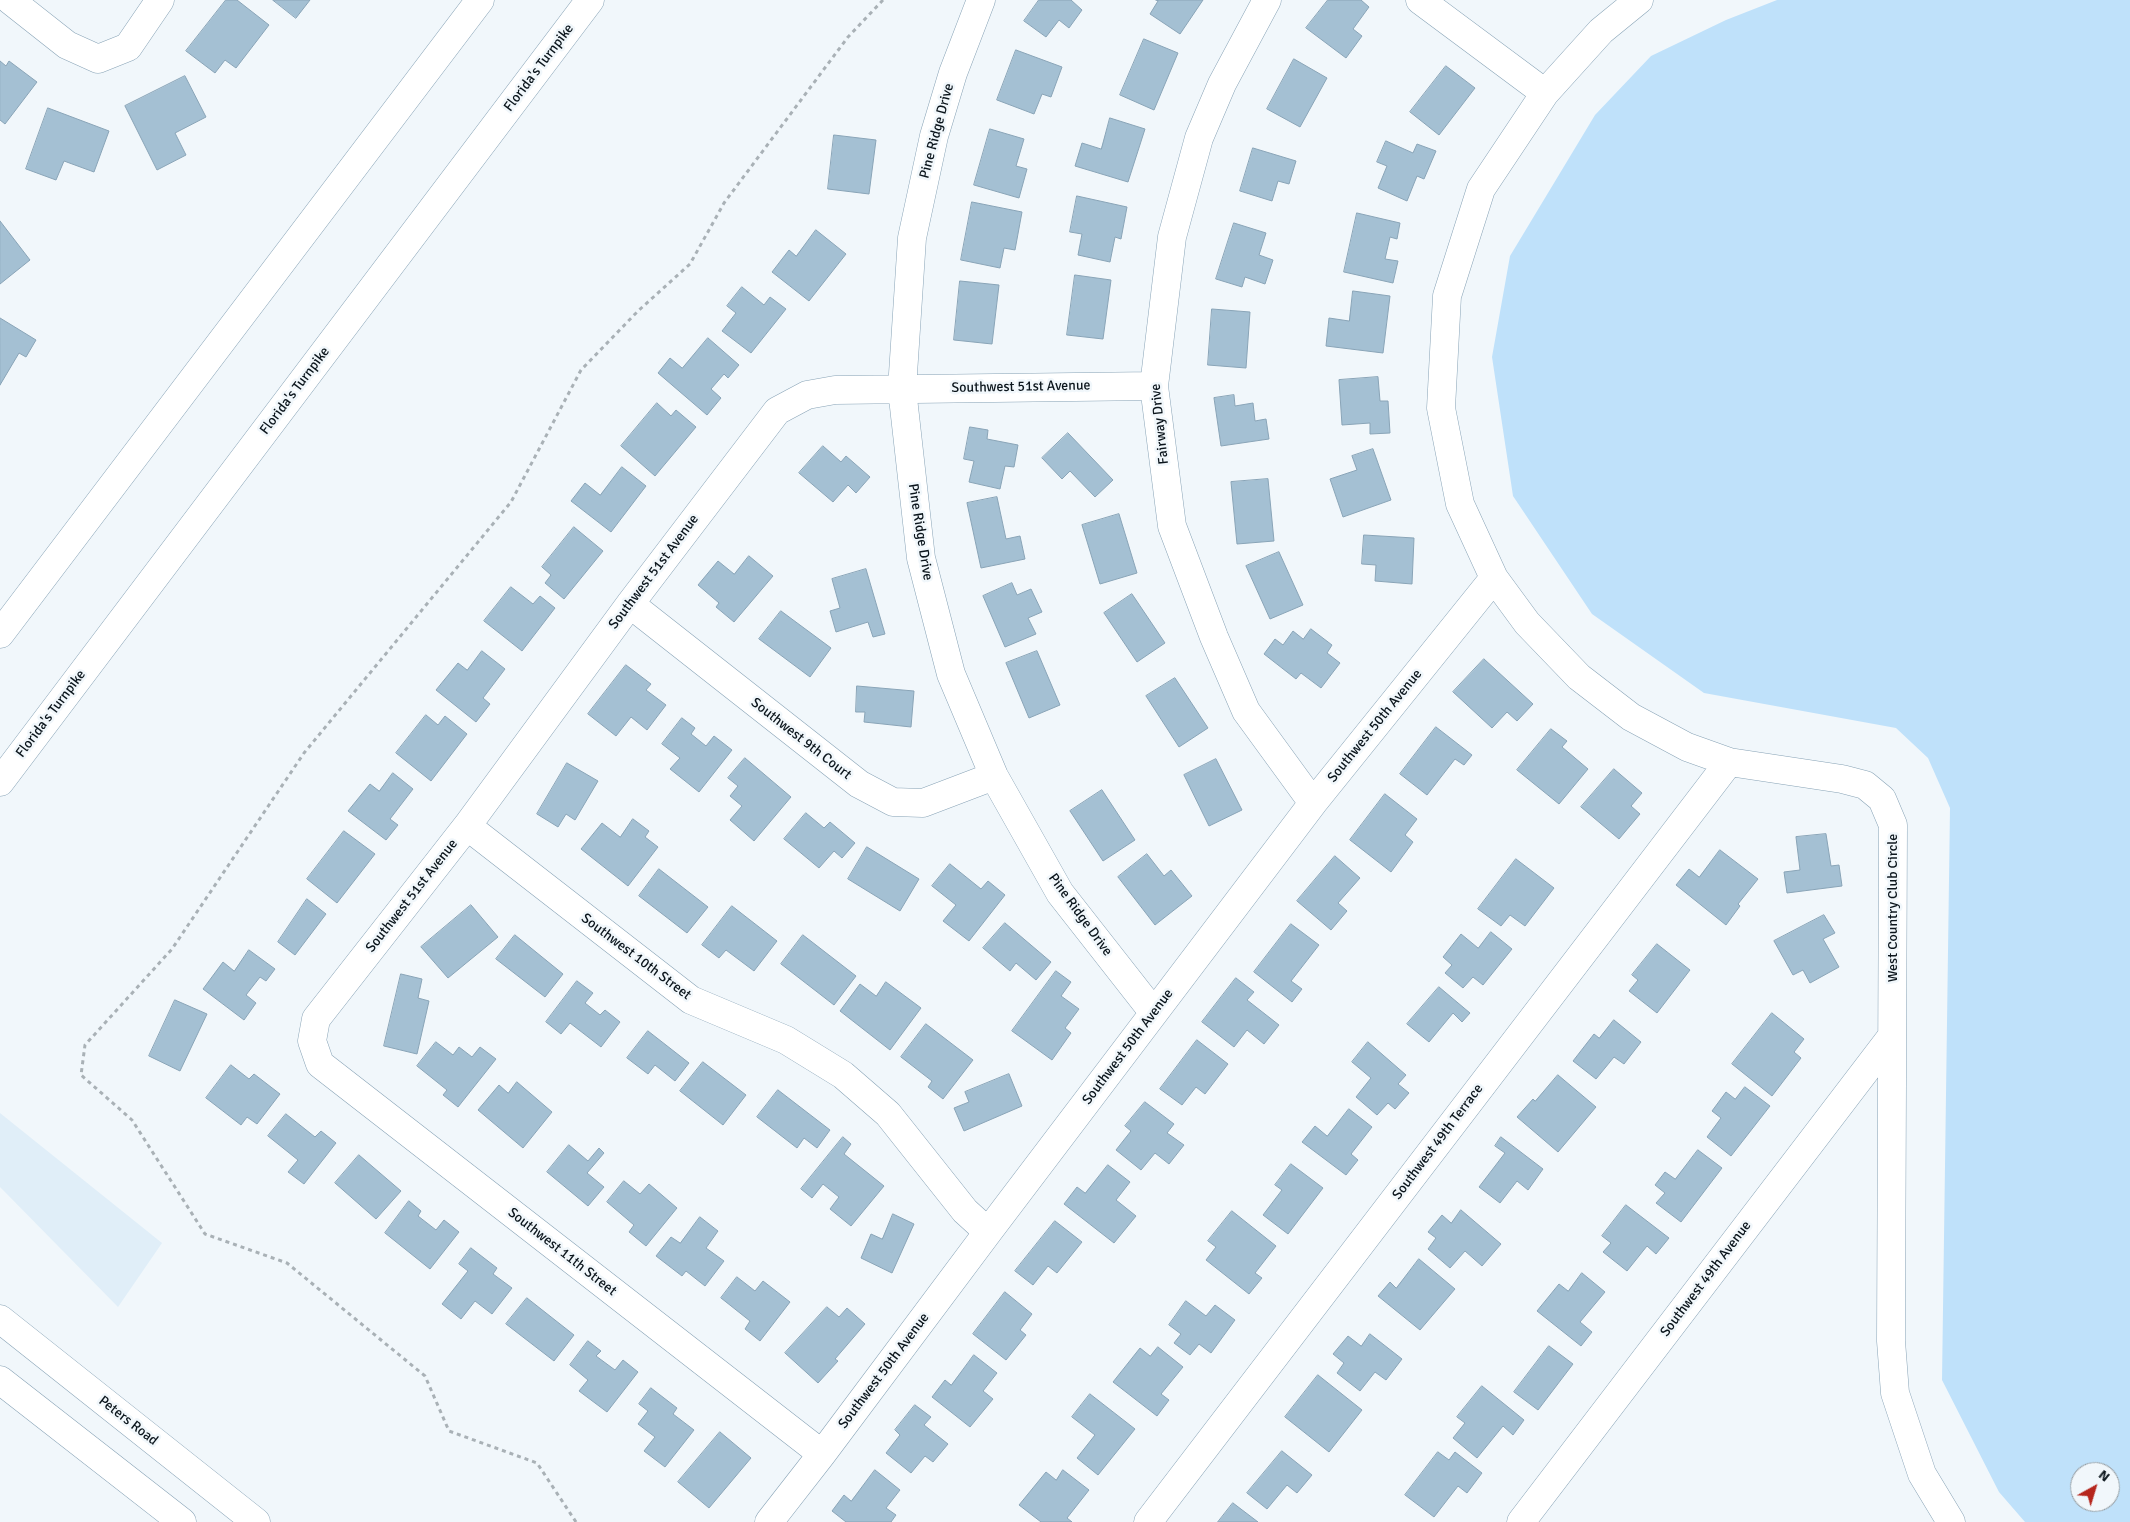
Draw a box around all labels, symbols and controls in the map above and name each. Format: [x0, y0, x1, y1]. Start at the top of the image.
street label: Florida's Turnpike [501, 21, 577, 115]
street label: Pine Ridge Drive [916, 82, 958, 180]
street label: Florida's Turnpike [257, 344, 333, 438]
street label: Southwest 51st Avenue [951, 377, 1091, 397]
street label: Fairway Drive [1147, 383, 1173, 465]
street label: Pine Ridge Drive [904, 482, 936, 582]
street label: Southwest 51st Avenue [605, 511, 703, 633]
street label: Southwest 50th Avenue [1324, 666, 1426, 786]
street label: Florida's Turnpike [13, 667, 89, 761]
street label: Southwest 9th Court [747, 695, 855, 783]
street label: West Country Club Circle [1885, 834, 1901, 982]
street label: Southwest 51st Avenue [363, 836, 461, 956]
street label: Pine Ridge Drive [1044, 870, 1116, 960]
street label: Southwest 10th Street [578, 910, 694, 1004]
street label: Southwest 50th Avenue [1079, 986, 1177, 1108]
street label: Southwest 49th Terrace [1389, 1081, 1487, 1203]
street label: Southwest 11th Street [504, 1204, 620, 1300]
street label: Southwest 49th Avenue [1657, 1218, 1755, 1340]
street label: Southwest 50th Avenue [835, 1310, 933, 1432]
street label: Peters Road [95, 1393, 161, 1449]
north arrow [2070, 1462, 2120, 1512]
text: N [2095, 1466, 2113, 1485]

